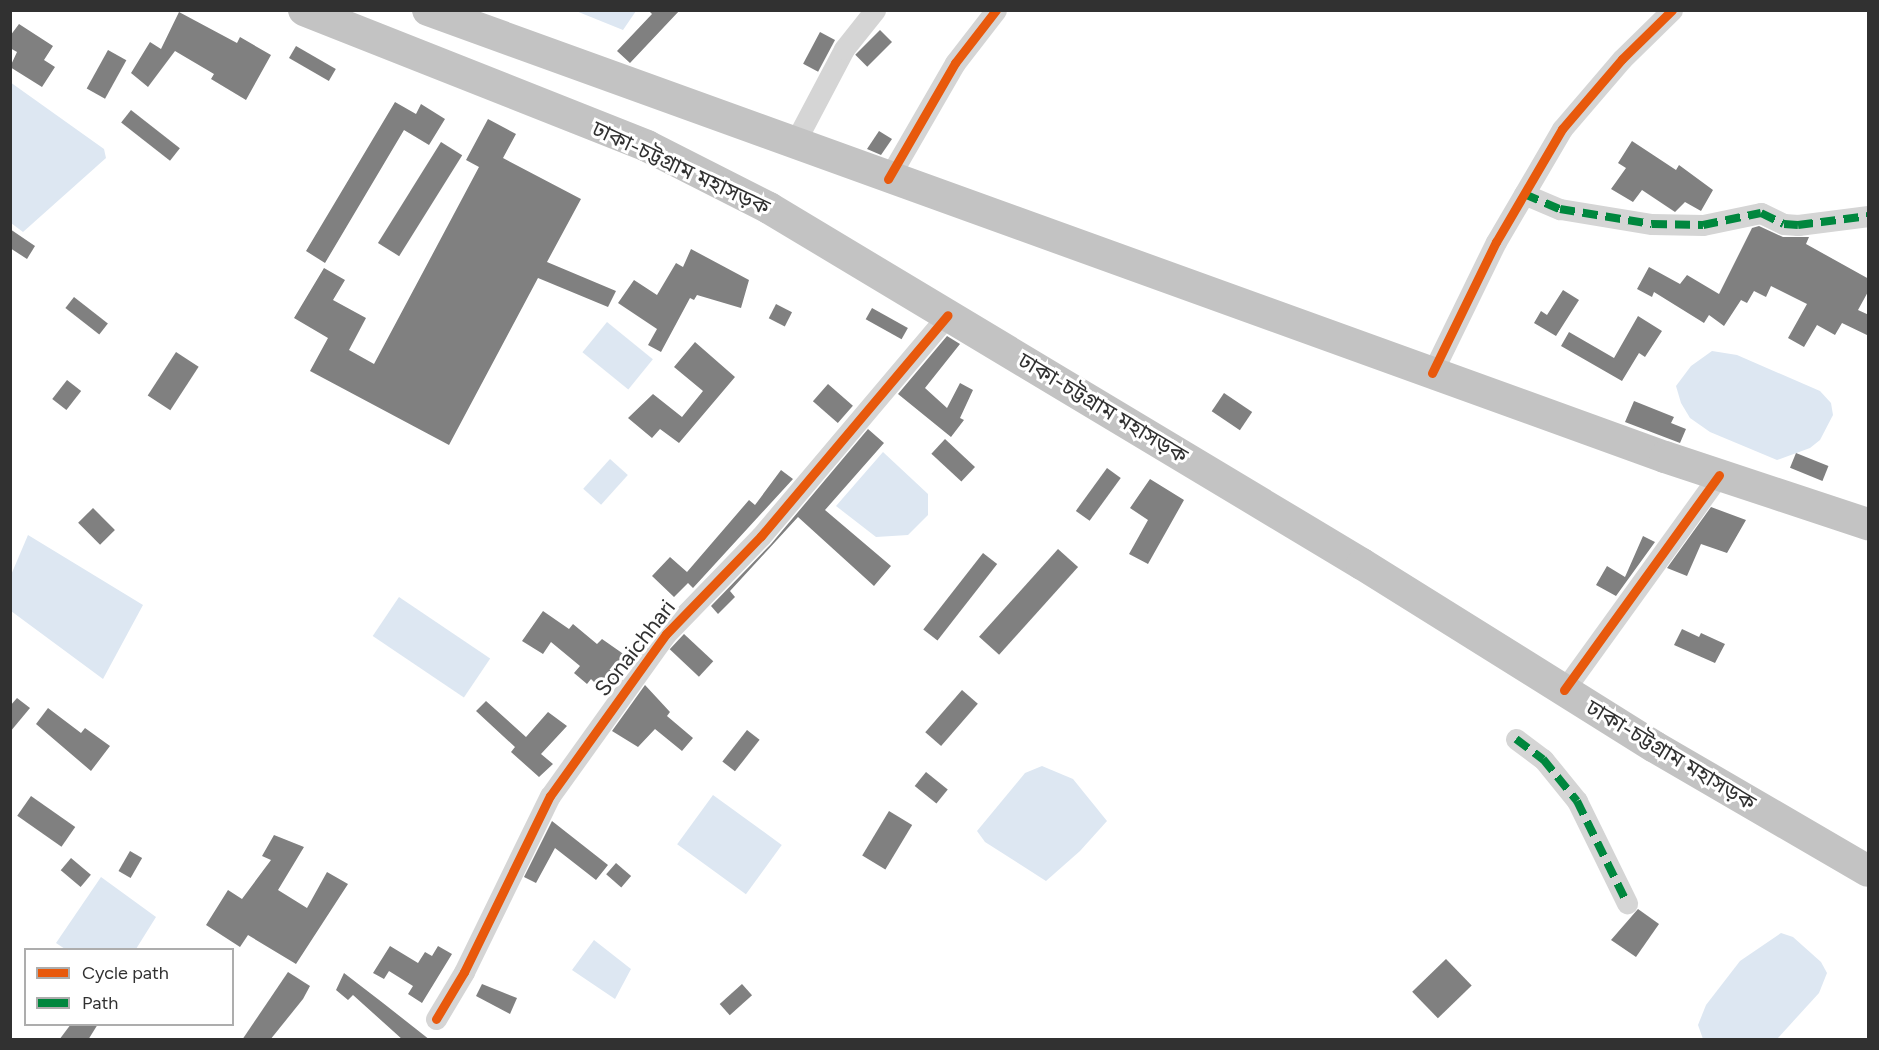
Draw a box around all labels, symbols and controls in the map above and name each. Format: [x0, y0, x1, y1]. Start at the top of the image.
street label: ঢাকা-চট্টগ্রাম মহাসড়ক [588, 115, 774, 221]
street label: ঢাকা-চট্টগ্রাম মহাসড়ক [1013, 347, 1193, 469]
street label: Sonaichhari [589, 595, 681, 701]
street label: ঢাকা-চট্টগ্রাম মহাসড়ক [1581, 694, 1761, 816]
legend [24, 948, 234, 1026]
text: Cycle path [82, 962, 169, 984]
text: Path [82, 992, 118, 1014]

